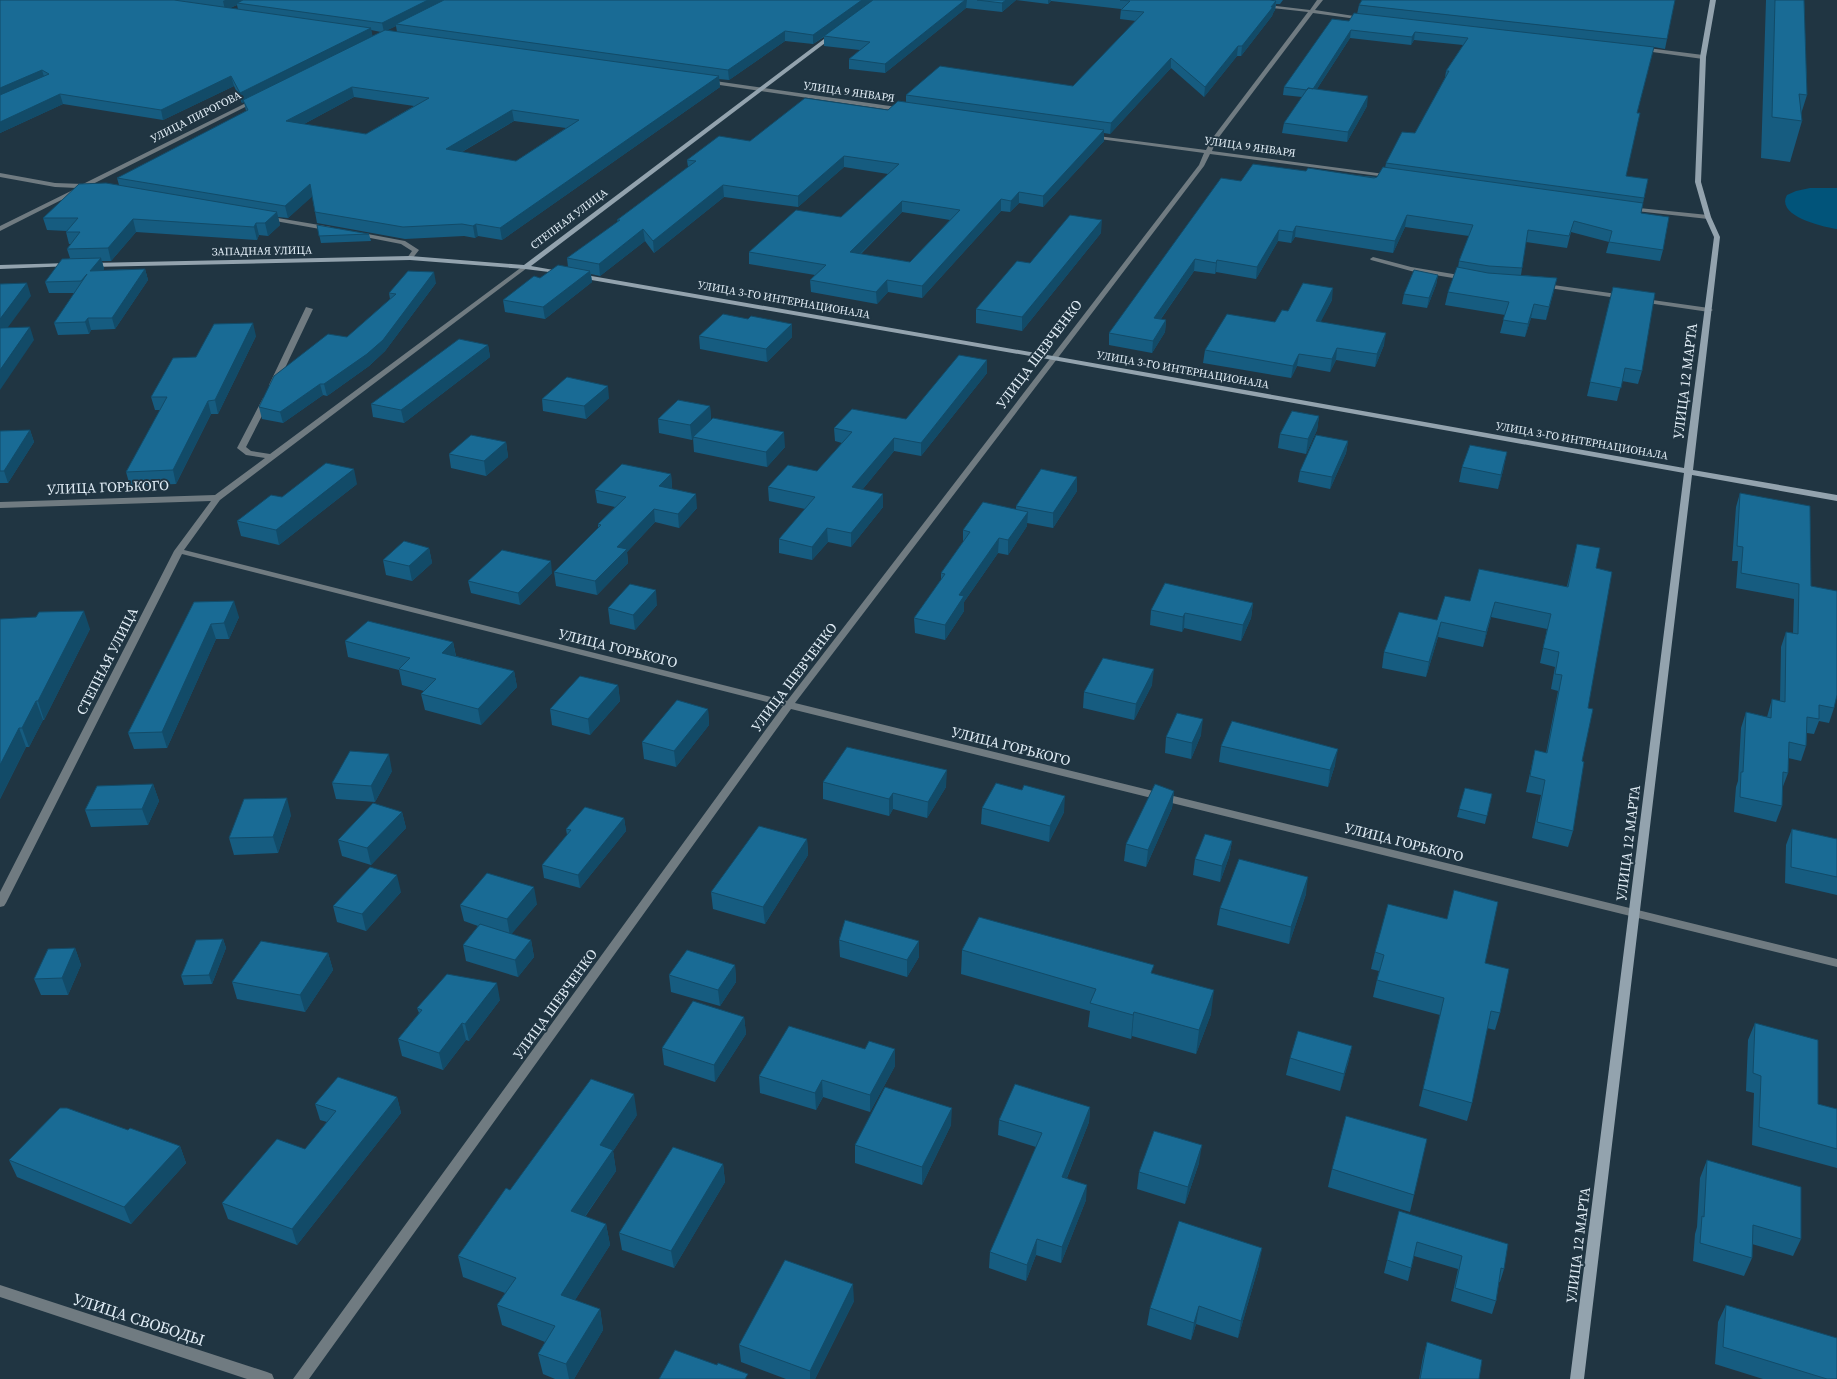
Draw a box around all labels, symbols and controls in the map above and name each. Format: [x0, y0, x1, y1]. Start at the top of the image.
street label: УЛИЦА 9 ЯНВАРЯ [802, 78, 896, 106]
street label: УЛИЦА ПИРОГОВА [148, 87, 245, 146]
street label: УЛИЦА 9 ЯНВАРЯ [1203, 133, 1297, 161]
street label: СТЕПНАЯ УЛИЦА [527, 185, 611, 253]
street label: ЗАПАДНАЯ УЛИЦА [212, 243, 313, 259]
street label: УЛИЦА 3-ГО ИНТЕРНАЦИОНАЛА [697, 277, 872, 323]
street label: УЛИЦА ШЕВЧЕНКО [991, 295, 1087, 413]
street label: УЛИЦА 12 МАРТА [1668, 321, 1702, 440]
street label: УЛИЦА 3-ГО ИНТЕРНАЦИОНАЛА [1096, 347, 1271, 393]
street label: УЛИЦА 3-ГО ИНТЕРНАЦИОНАЛА [1495, 418, 1670, 464]
street label: УЛИЦА ГОРЬКОГО [47, 475, 170, 499]
street label: СТЕПНАЯ УЛИЦА [71, 603, 143, 718]
street label: УЛИЦА ШЕВЧЕНКО [746, 618, 842, 736]
street label: УЛИЦА ГОРЬКОГО [556, 624, 680, 673]
street label: УЛИЦА ГОРЬКОГО [949, 722, 1073, 771]
street label: УЛИЦА 12 МАРТА [1611, 783, 1645, 902]
street label: УЛИЦА ГОРЬКОГО [1342, 818, 1466, 867]
street label: УЛИЦА ШЕВЧЕНКО [508, 945, 602, 1063]
street label: УЛИЦА 12 МАРТА [1561, 1185, 1595, 1304]
street label: УЛИЦА СВОБОДЫ [70, 1287, 208, 1351]

